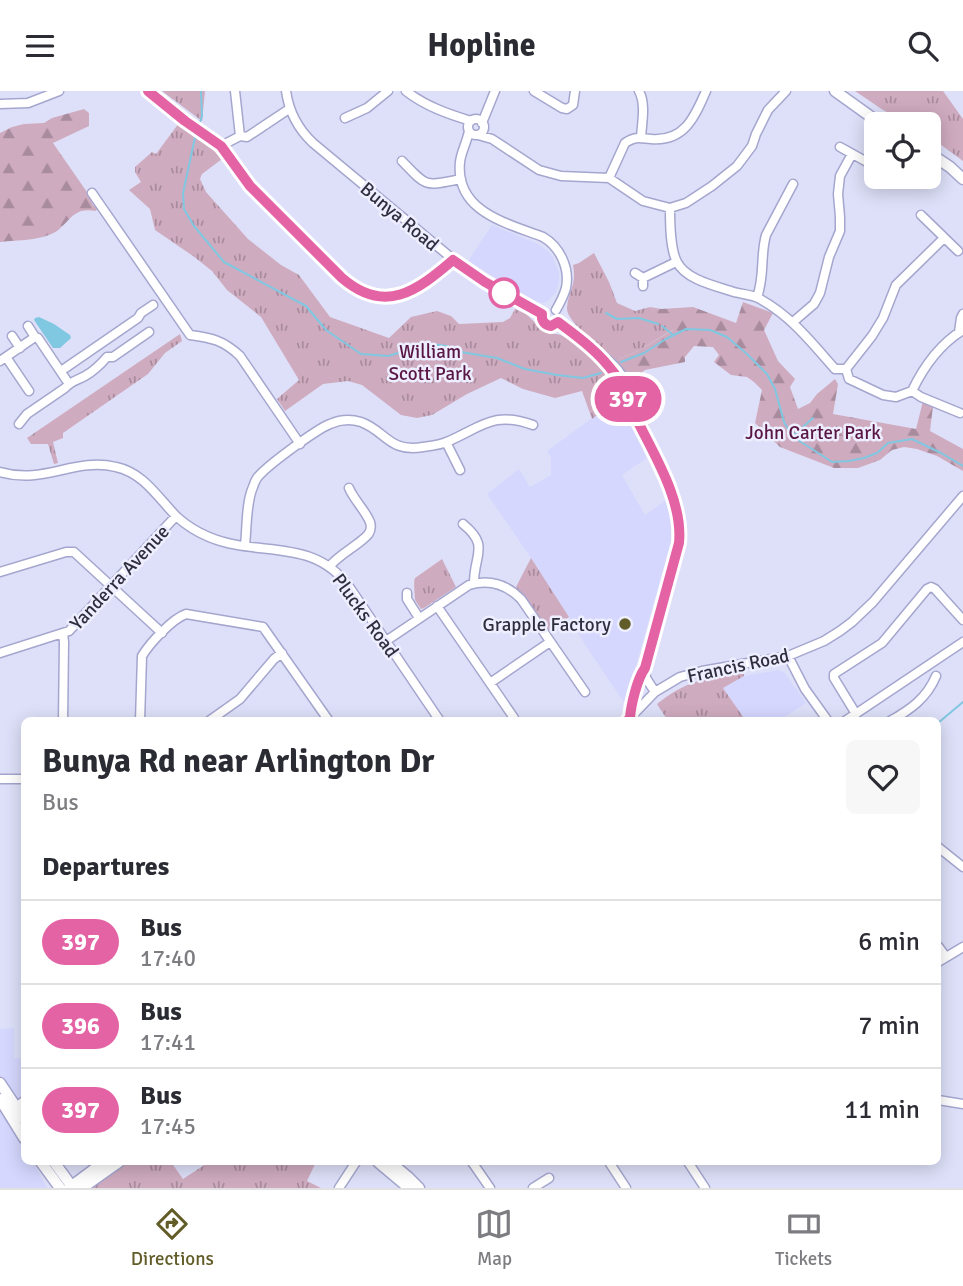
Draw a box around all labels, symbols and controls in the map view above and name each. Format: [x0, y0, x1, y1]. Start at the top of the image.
text: Hopline [427, 26, 536, 65]
icon: menu [21, 27, 59, 65]
icon: search [904, 27, 942, 65]
map controls [864, 112, 941, 189]
button: locate [864, 112, 941, 189]
street label: Bunya Road [355, 177, 443, 257]
unlabelled marker [489, 278, 519, 308]
park label: William Scott Park [388, 340, 472, 386]
line badge: 397 [588, 376, 668, 422]
text: 397 [609, 384, 647, 414]
park label: John Carter Park [745, 421, 881, 445]
street label: Yanderra Avenue [65, 520, 175, 635]
street label: Plucks Road [327, 569, 404, 662]
place label: Grapple Factory [483, 613, 611, 637]
marker: Grapple Factory [617, 616, 633, 632]
street label: Francis Road [685, 643, 791, 689]
button: heart [846, 740, 920, 814]
text: Bunya Rd near Arlington Dr [42, 741, 434, 782]
text: Bus [42, 788, 79, 817]
text: Departures [42, 851, 169, 883]
text: Bus [140, 912, 182, 944]
text: 6 min [858, 926, 920, 958]
text: 397 [61, 927, 100, 957]
text: 17:40 [140, 944, 196, 973]
text: Bus [140, 996, 182, 1028]
text: 7 min [858, 1010, 920, 1042]
text: 396 [61, 1011, 100, 1041]
text: 17:41 [140, 1028, 196, 1057]
text: Bus [140, 1080, 182, 1112]
text: 11 min [844, 1094, 920, 1126]
text: 397 [61, 1095, 100, 1125]
text: 17:45 [140, 1112, 196, 1141]
tab: Directions [131, 1205, 214, 1271]
tab: Map [475, 1205, 513, 1271]
tab: Tickets [775, 1205, 832, 1271]

